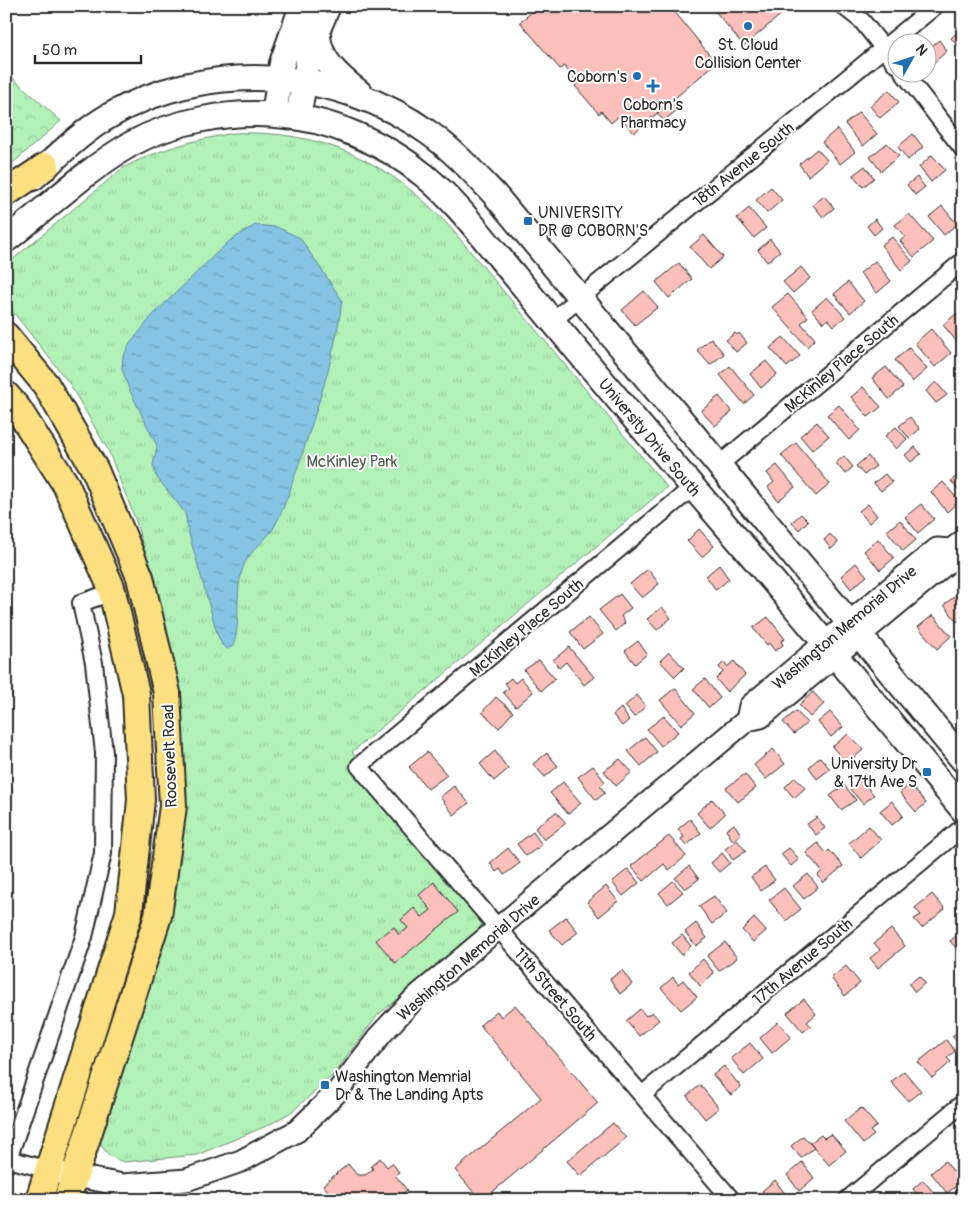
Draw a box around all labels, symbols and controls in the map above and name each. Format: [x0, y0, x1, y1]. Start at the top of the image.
marker: St. Cloud Collision Center [742, 20, 754, 32]
scale bar [35, 32, 141, 64]
north arrow [886, 32, 936, 82]
place label: St. Cloud Collision Center [695, 35, 801, 73]
text: 50 m [42, 41, 77, 60]
text: N [912, 41, 931, 59]
place label: Coborn's [567, 67, 627, 87]
marker: Coborn's [631, 70, 643, 82]
marker: Coborn's Pharmacy [647, 80, 659, 92]
place label: Coborn's Pharmacy [620, 95, 686, 133]
street label: 18th Avenue South [689, 118, 798, 212]
place label: UNIVERSITY DR @ COBORN'S [538, 203, 648, 241]
marker: UNIVERSITY DR @ COBORN'S [522, 215, 534, 227]
street label: McKinley Place South [781, 310, 903, 417]
street label: University Drive South [594, 374, 704, 501]
park label: McKinley Park [306, 452, 398, 472]
street label: Washington Memorial Drive [768, 561, 921, 694]
street label: McKinley Place South [466, 574, 588, 681]
street label: Roosevelt Road [158, 704, 182, 808]
place label: University Dr & 17th Ave S [831, 754, 917, 792]
marker: University Dr & 17th Ave S [921, 766, 933, 778]
street label: Washington Memorial Drive [393, 890, 544, 1025]
street label: 17th Avenue South [748, 914, 857, 1010]
street label: 11th Street South [509, 944, 601, 1045]
place label: Washington Memrial Dr & The Landing Apts [335, 1067, 483, 1105]
marker: Washington Memrial Dr & The Landing Apts [319, 1079, 331, 1091]

